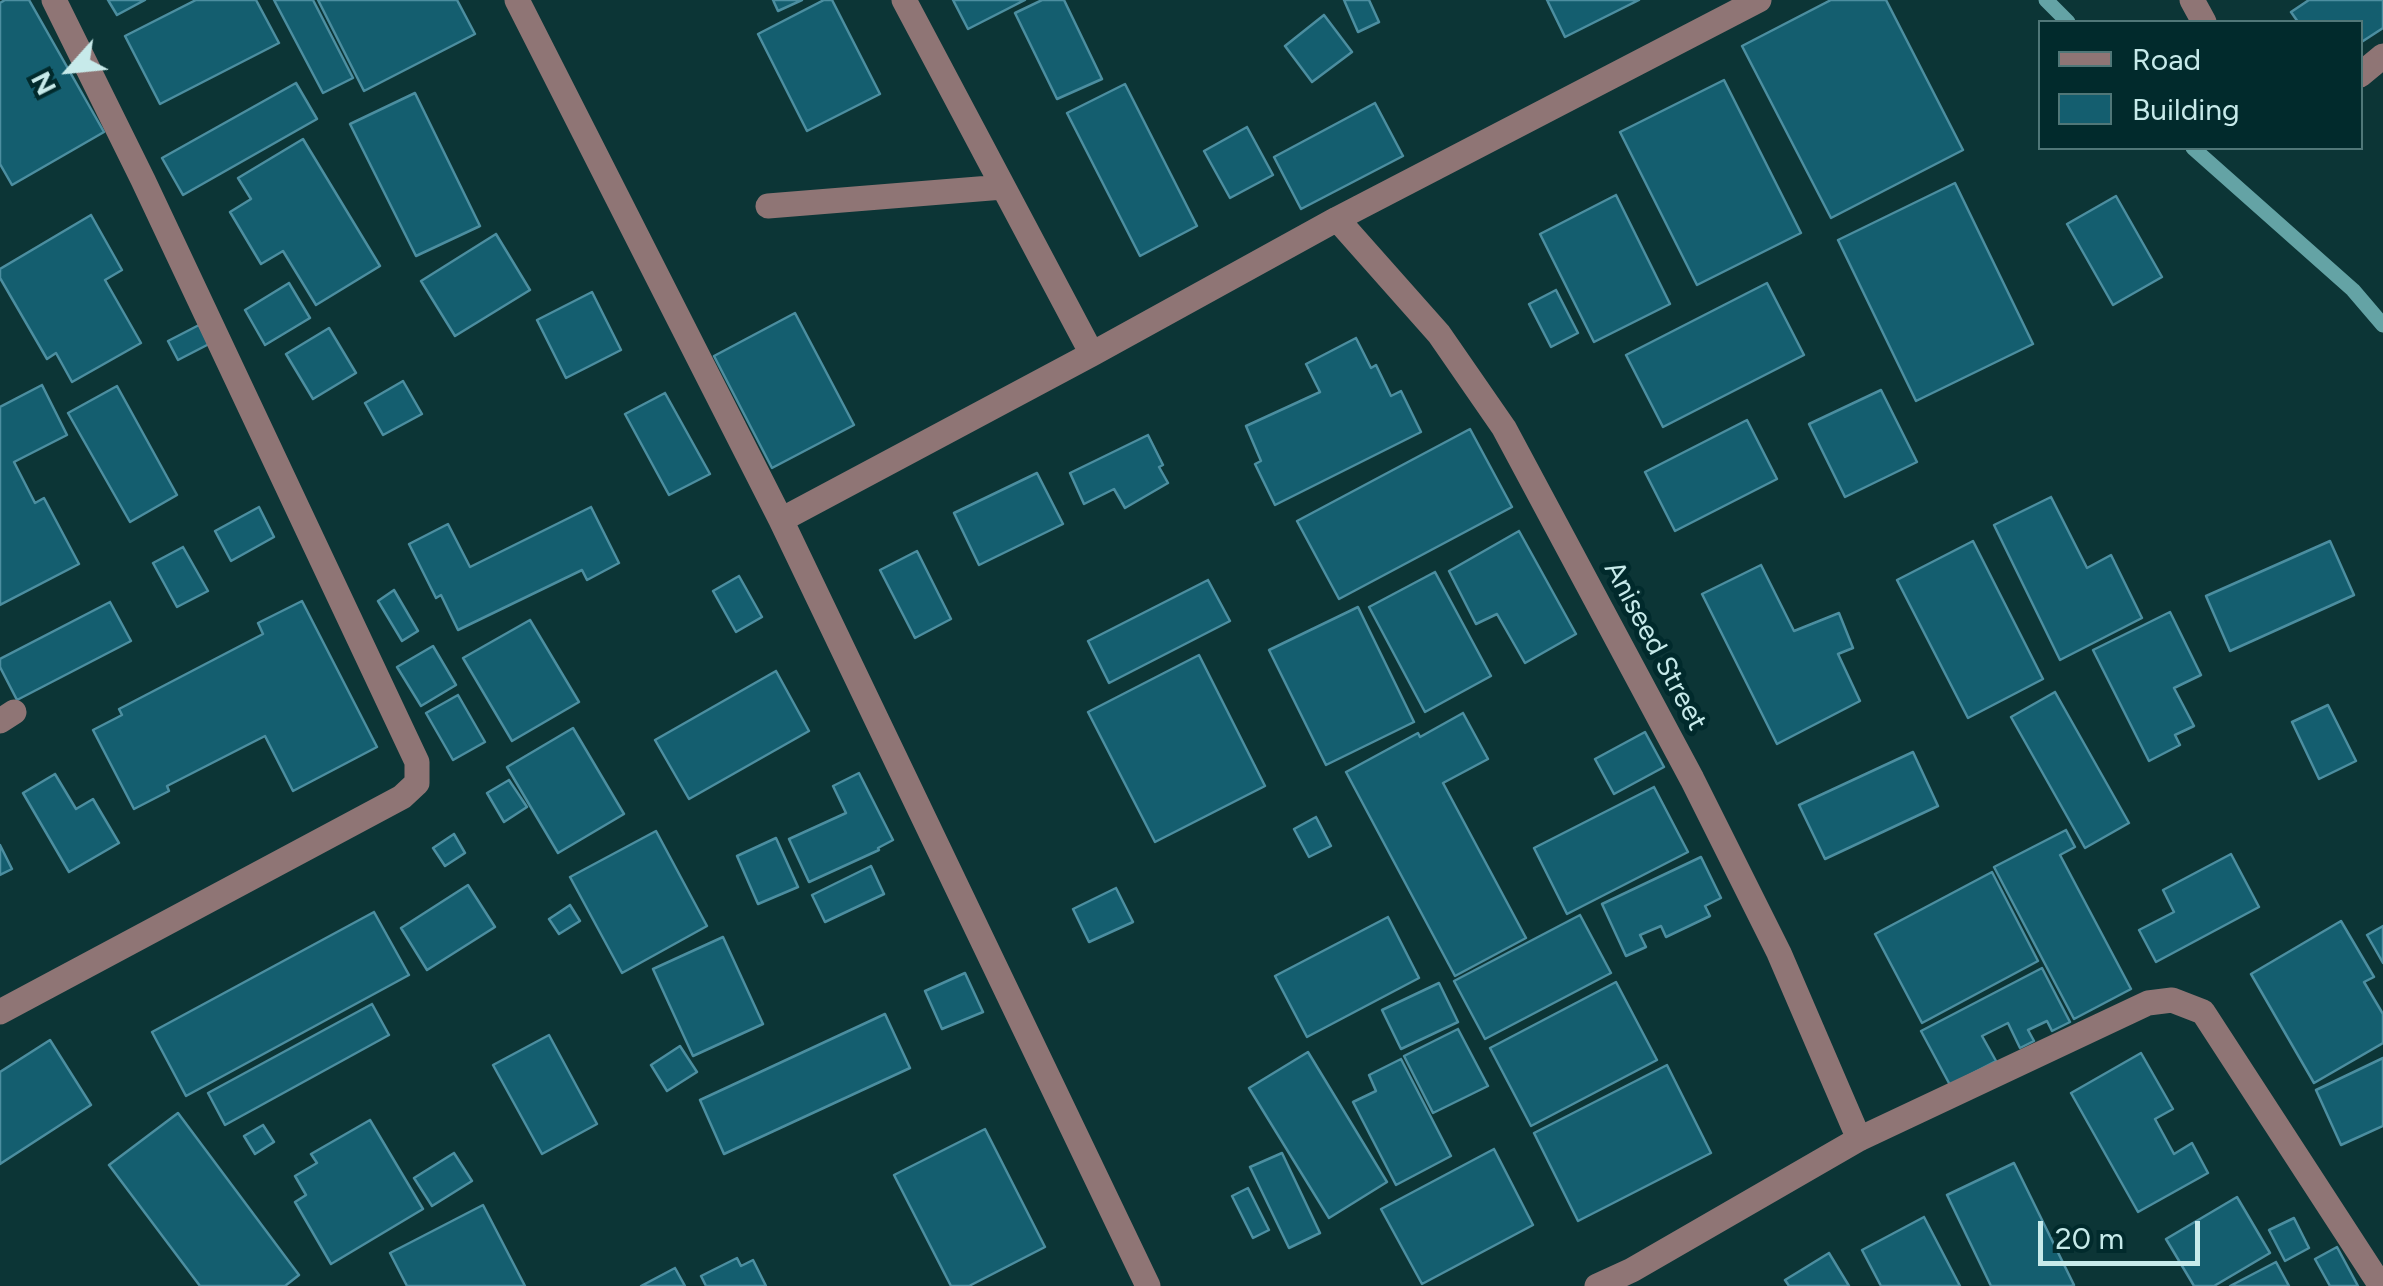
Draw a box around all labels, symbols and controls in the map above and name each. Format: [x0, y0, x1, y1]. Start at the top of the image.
north arrow [20, 20, 120, 120]
legend [2038, 20, 2363, 150]
text: Road [2132, 41, 2201, 78]
text: N [23, 66, 63, 101]
text: Building [2132, 91, 2240, 128]
street label: Aniseed Street [1596, 556, 1714, 736]
scale bar [2043, 1201, 2206, 1263]
text: 20 m [2055, 1220, 2124, 1257]

